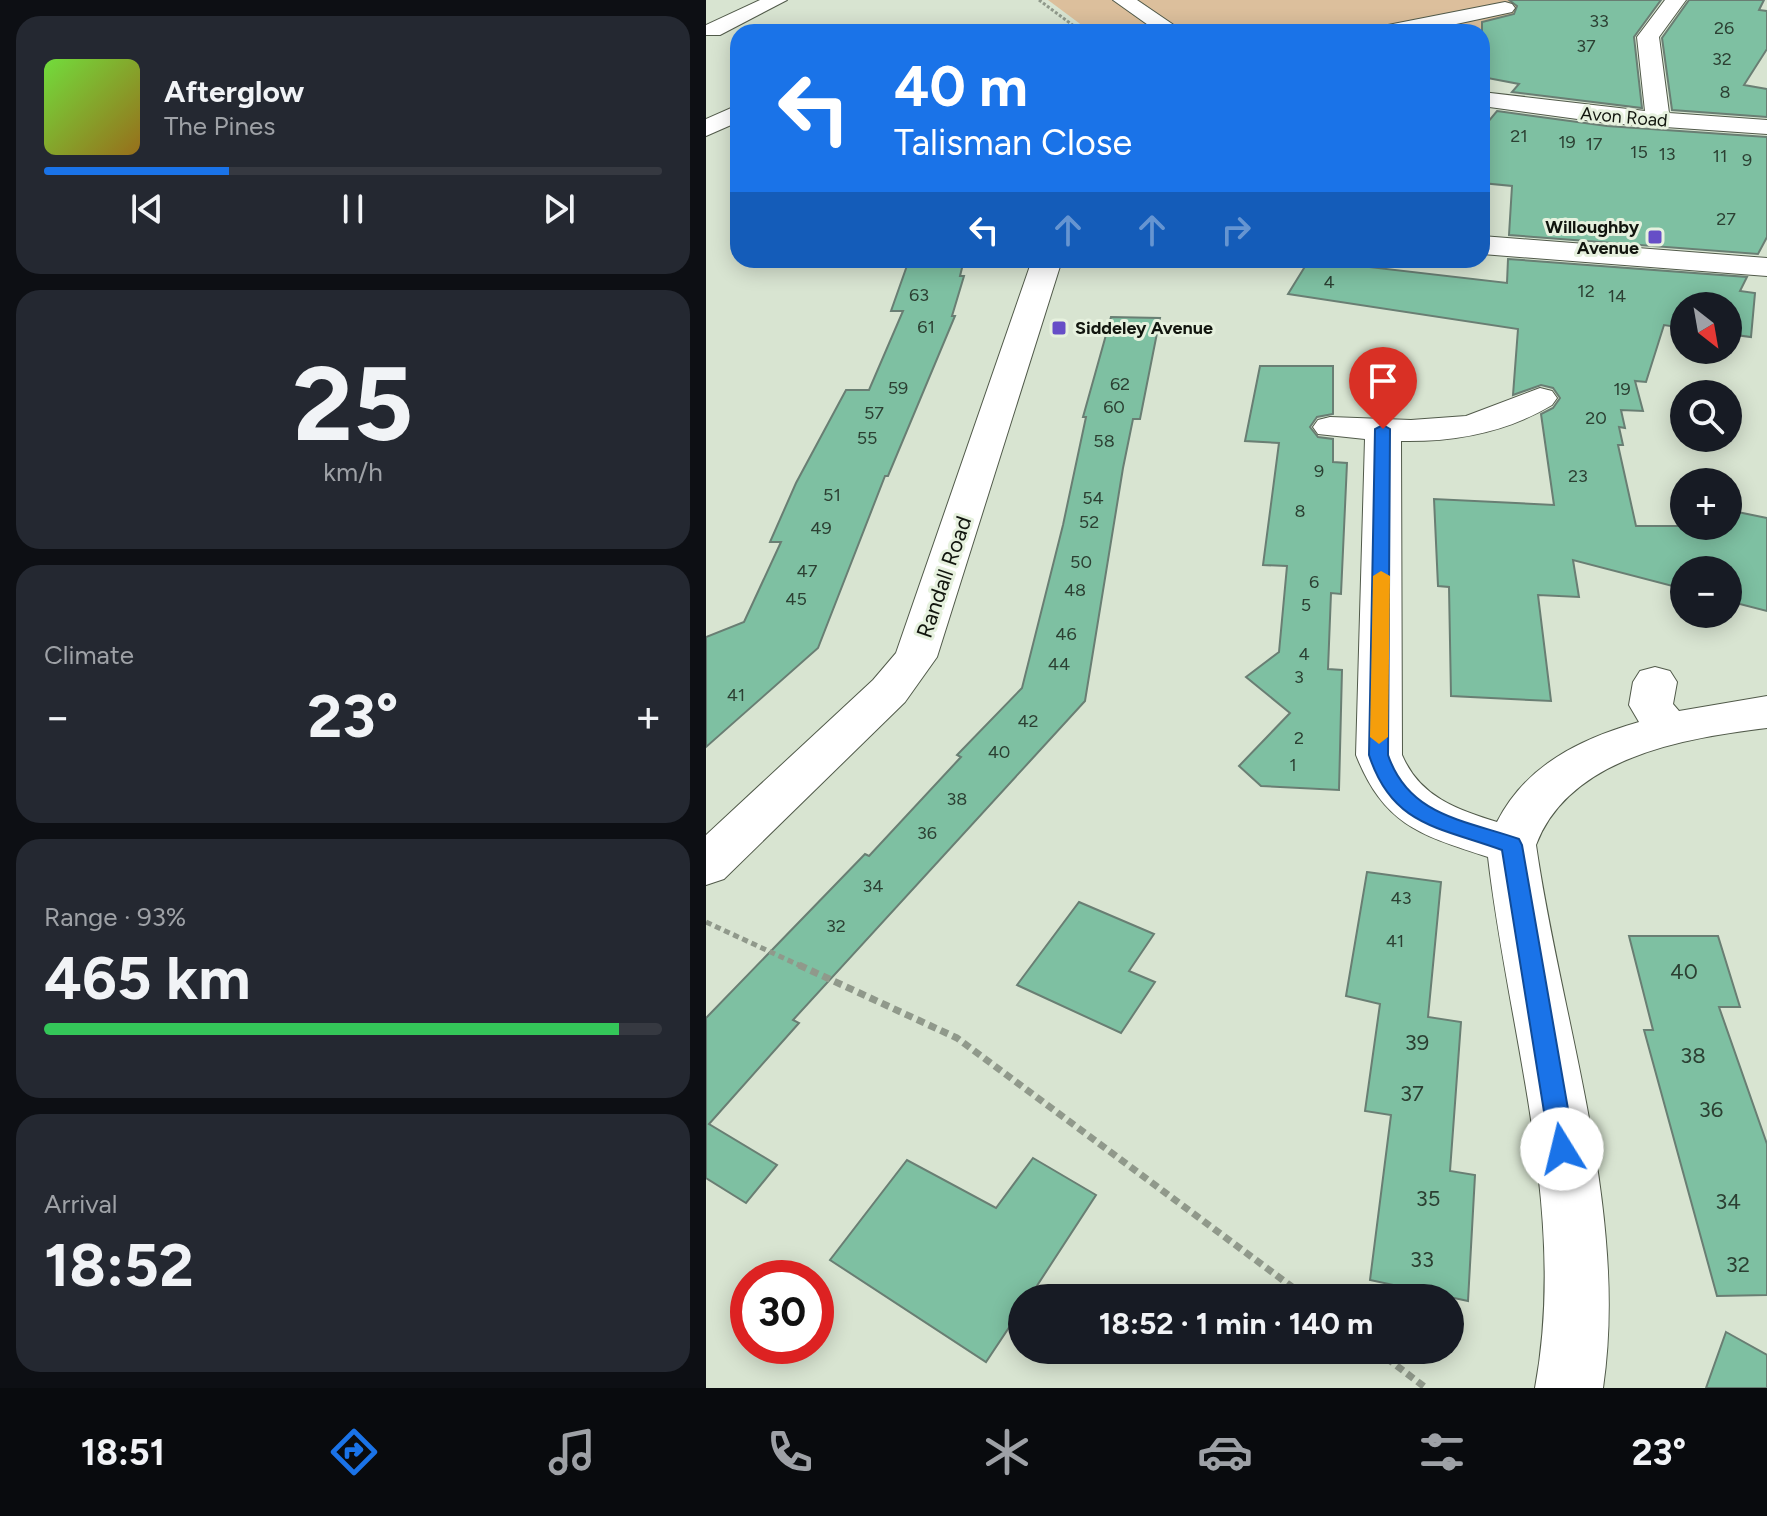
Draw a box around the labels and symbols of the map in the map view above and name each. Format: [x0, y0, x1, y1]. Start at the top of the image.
house number: 33 [1589, 10, 1609, 32]
house number: 26 [1714, 17, 1734, 39]
house number: 37 [1576, 35, 1596, 57]
house number: 32 [1712, 48, 1732, 70]
house number: 8 [1719, 81, 1731, 103]
street label: Avon Road [1579, 102, 1669, 132]
house number: 21 [1510, 125, 1528, 147]
house number: 19 [1558, 131, 1576, 153]
house number: 17 [1585, 133, 1603, 155]
house number: 15 [1630, 141, 1648, 163]
house number: 13 [1658, 143, 1676, 165]
house number: 11 [1713, 145, 1727, 167]
house number: 9 [1742, 149, 1752, 171]
house number: 27 [1716, 208, 1736, 230]
place label: Willoughby Avenue [1545, 216, 1640, 259]
marker: Willoughby Avenue [1646, 228, 1664, 246]
house number: 4 [1323, 271, 1335, 293]
house number: 12 [1577, 280, 1595, 302]
house number: 63 [909, 284, 929, 306]
house number: 14 [1608, 285, 1626, 307]
north arrow [1670, 292, 1742, 364]
house number: 61 [917, 316, 935, 338]
place label: Siddeley Avenue [1075, 317, 1213, 339]
marker: Siddeley Avenue [1050, 319, 1068, 337]
pin [1349, 347, 1417, 429]
house number: 62 [1110, 373, 1130, 395]
house number: 59 [888, 377, 908, 399]
house number: 19 [1613, 378, 1631, 400]
house number: 60 [1103, 396, 1125, 418]
house number: 57 [864, 402, 884, 424]
house number: 20 [1585, 407, 1607, 429]
house number: 55 [857, 427, 877, 449]
house number: 58 [1093, 430, 1115, 452]
house number: 9 [1314, 460, 1324, 482]
house number: 23 [1568, 465, 1588, 487]
house number: 51 [823, 484, 841, 506]
house number: 54 [1082, 487, 1104, 509]
house number: 8 [1294, 500, 1306, 522]
house number: 52 [1079, 511, 1099, 533]
street label: Randall Road [911, 512, 977, 642]
house number: 49 [810, 517, 832, 539]
house number: 50 [1070, 551, 1092, 573]
house number: 47 [797, 560, 818, 582]
house number: 6 [1309, 571, 1319, 593]
house number: 48 [1064, 579, 1086, 601]
house number: 45 [785, 588, 807, 610]
house number: 5 [1301, 594, 1311, 616]
house number: 46 [1055, 623, 1077, 645]
house number: 4 [1298, 643, 1310, 665]
house number: 44 [1048, 653, 1070, 675]
house number: 3 [1294, 666, 1304, 688]
house number: 41 [727, 684, 745, 706]
house number: 42 [1017, 710, 1039, 732]
house number: 2 [1294, 727, 1304, 749]
house number: 40 [988, 741, 1010, 763]
house number: 1 [1289, 754, 1297, 776]
house number: 38 [947, 788, 967, 810]
house number: 36 [917, 822, 937, 844]
house number: 34 [863, 875, 883, 897]
house number: 43 [1391, 887, 1411, 909]
house number: 32 [826, 915, 846, 937]
house number: 41 [1386, 930, 1404, 952]
house number: 40 [1670, 958, 1698, 985]
house number: 39 [1405, 1029, 1429, 1056]
house number: 38 [1680, 1042, 1706, 1069]
house number: 37 [1400, 1080, 1424, 1107]
house number: 36 [1699, 1096, 1723, 1123]
position arrow [1520, 1107, 1604, 1191]
house number: 35 [1416, 1185, 1440, 1212]
house number: 34 [1715, 1188, 1741, 1215]
house number: 33 [1410, 1246, 1434, 1273]
house number: 32 [1726, 1251, 1750, 1278]
speed limit sign: 30 [730, 1260, 834, 1364]

